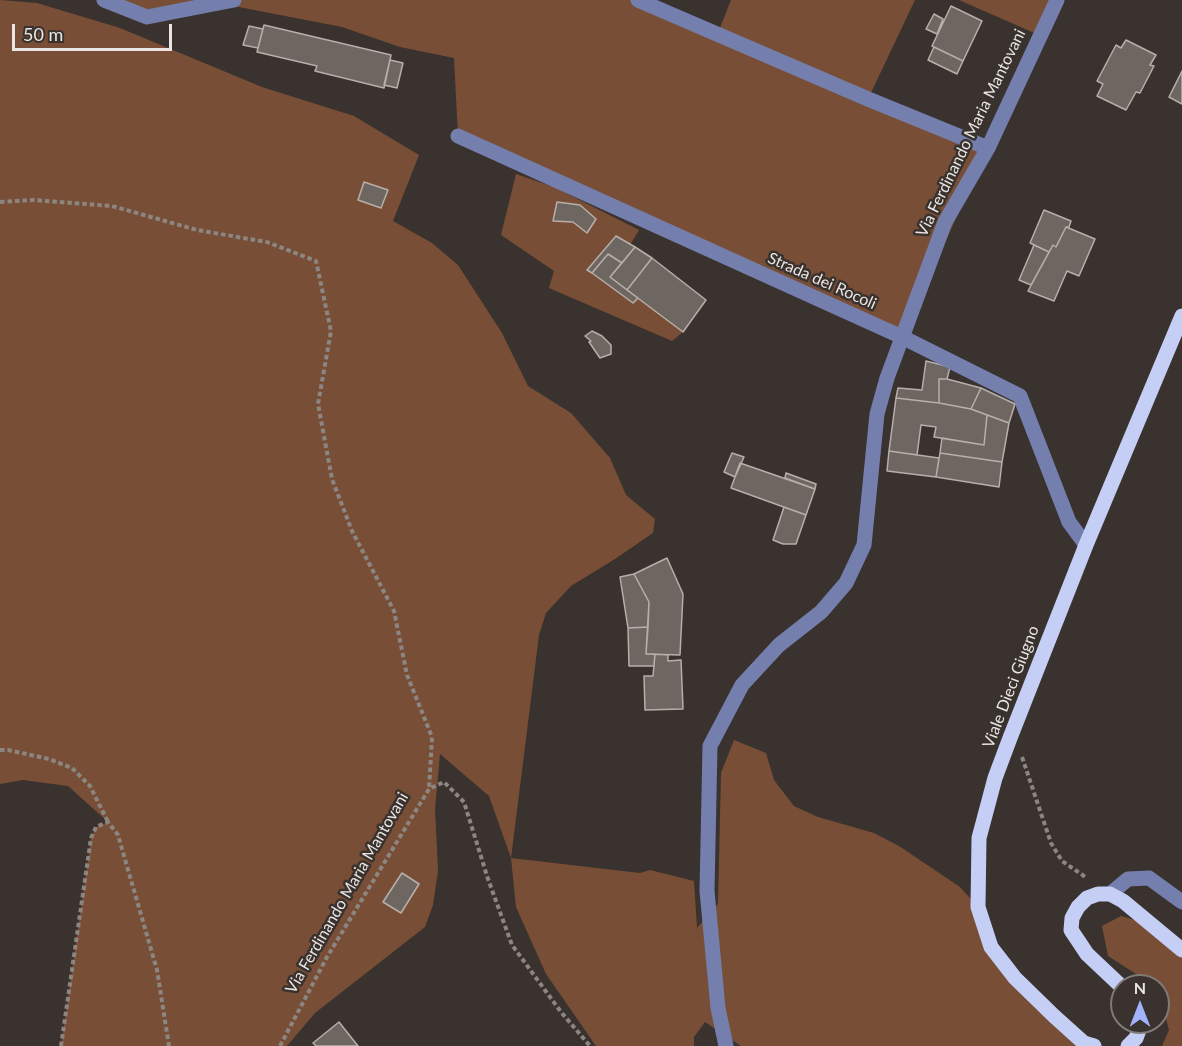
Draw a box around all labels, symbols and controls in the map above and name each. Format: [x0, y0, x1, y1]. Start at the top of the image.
scale bar [15, 12, 176, 50]
text: 50 m [23, 23, 63, 45]
street label: Via Ferdinando Maria Mantovani [912, 26, 1030, 240]
street label: Strada dei Rocoli [765, 248, 879, 314]
street label: Viale Dieci Giugno [979, 623, 1043, 751]
street label: Via Ferdinando Maria Mantovani [281, 789, 413, 997]
north arrow [1110, 974, 1170, 1034]
text: N [1134, 978, 1146, 997]

